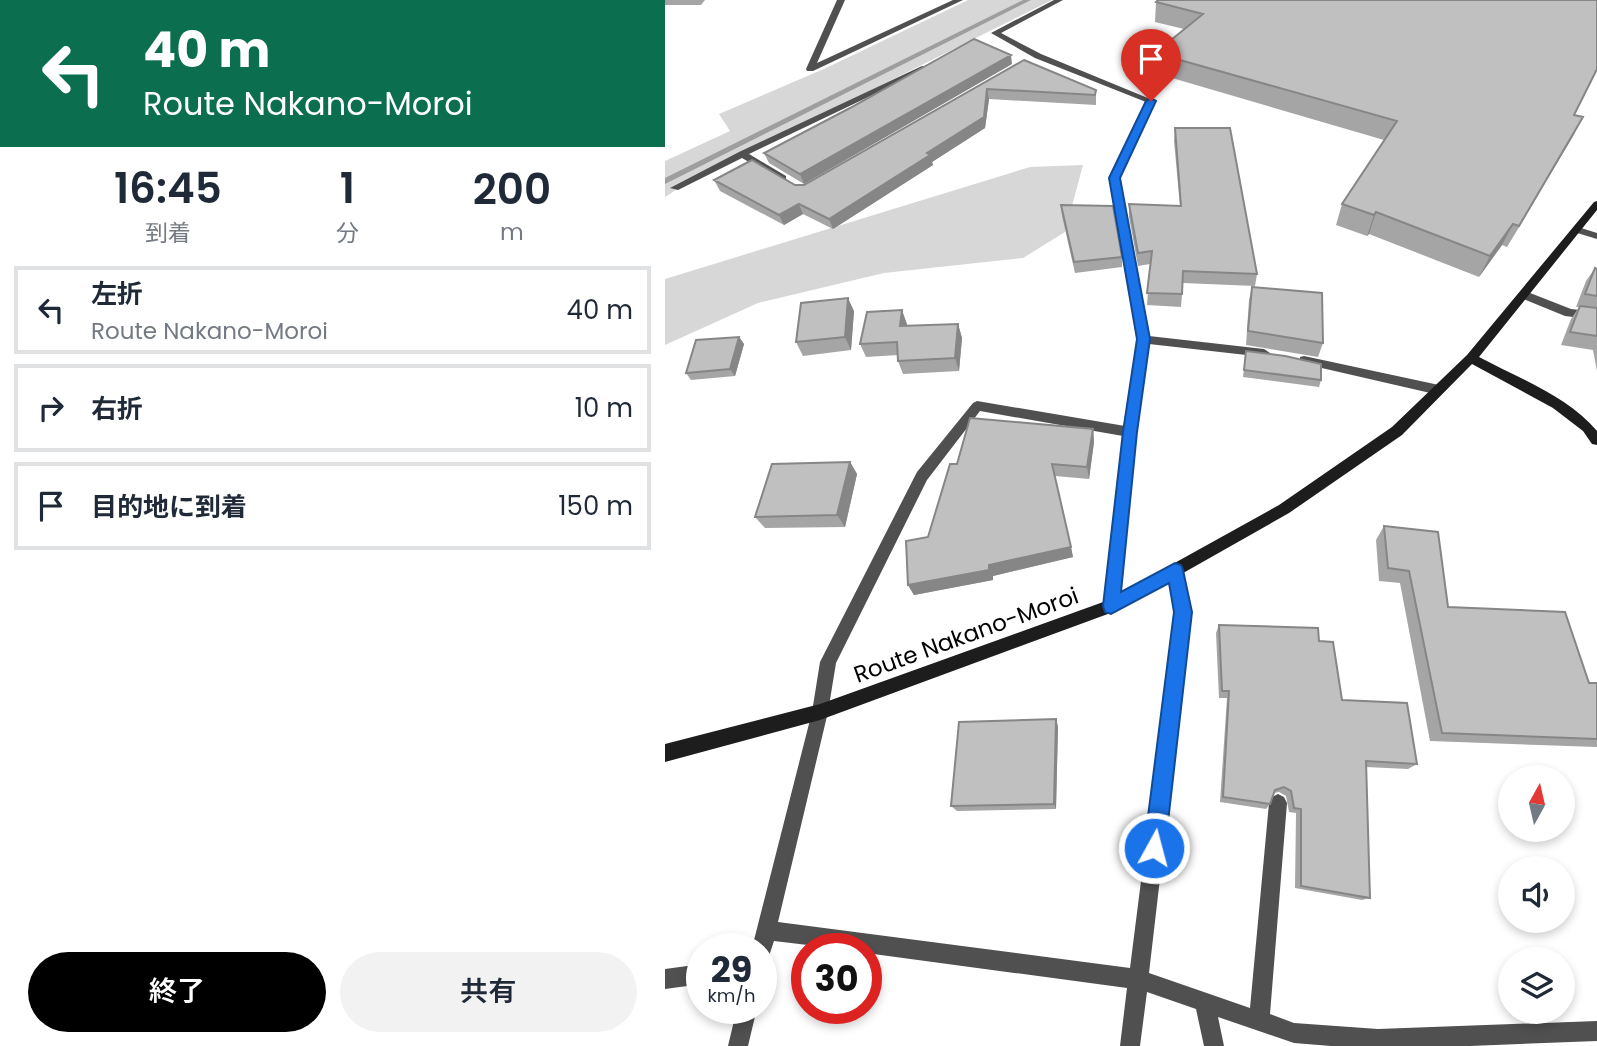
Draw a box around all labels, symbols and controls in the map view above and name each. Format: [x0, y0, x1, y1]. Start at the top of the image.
text: 40 m [143, 16, 270, 84]
icon: left [28, 28, 119, 119]
pin [1121, 29, 1181, 101]
icon: arrive [1132, 40, 1170, 78]
text: Route Nakano-Moroi [143, 81, 473, 126]
text: 16:45 [114, 159, 222, 218]
text: 1 [340, 159, 355, 218]
text: 200 [473, 160, 551, 219]
text: m [500, 216, 524, 248]
text: 到着 [145, 217, 191, 249]
text: 分 [336, 217, 359, 249]
text: 左折 [91, 276, 143, 312]
icon: left [32, 291, 70, 329]
text: 40 m [567, 292, 633, 328]
text: Route Nakano-Moroi [91, 315, 328, 347]
icon: right [32, 389, 70, 427]
text: 10 m [575, 390, 633, 426]
text: 右折 [91, 391, 143, 427]
icon: arrive [32, 487, 70, 525]
text: 150 m [558, 488, 633, 524]
text: 目的地に到着 [91, 489, 247, 525]
street label: Route Nakano-Moroi [849, 579, 1083, 691]
north arrow [1498, 765, 1575, 842]
map controls [1498, 765, 1575, 1024]
position arrow [1117, 811, 1191, 885]
button: sound [1498, 856, 1575, 933]
speed limit sign: 30 [791, 933, 882, 1024]
text: 29 [711, 945, 752, 994]
button: layers [1498, 947, 1575, 1024]
button: 終了 [28, 952, 326, 1032]
button: 共有 [340, 952, 637, 1032]
text: km/h [708, 983, 755, 1008]

